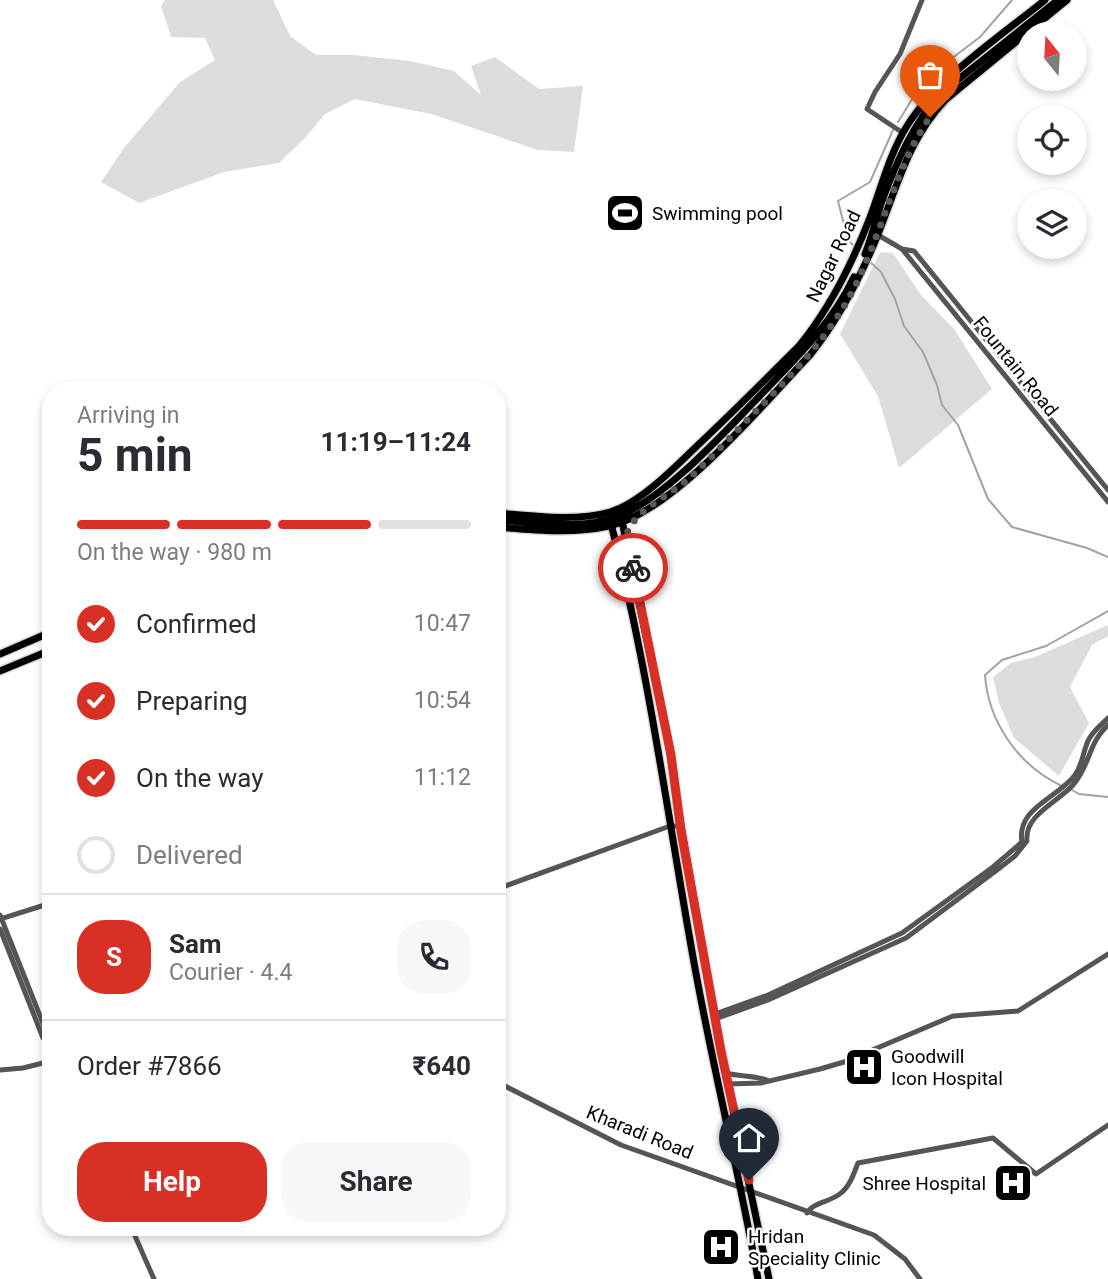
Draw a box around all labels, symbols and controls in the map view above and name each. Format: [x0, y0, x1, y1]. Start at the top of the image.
north arrow [1017, 21, 1087, 91]
map controls [1017, 21, 1087, 259]
pin [900, 45, 960, 117]
icon: bag [911, 56, 949, 94]
button: locate [1017, 105, 1087, 175]
button: layers [1017, 189, 1087, 259]
sports icon: Swimming pool [604, 192, 646, 234]
place label: Swimming pool [652, 202, 783, 225]
street label: Nagar Road [801, 206, 866, 306]
street label: Fountain Road [968, 312, 1063, 421]
text: Arriving in [77, 402, 180, 429]
text: 11:19–11:24 [321, 427, 471, 457]
text: 5 min [77, 428, 193, 482]
courier [598, 533, 668, 603]
text: On the way · 980 m [77, 539, 272, 566]
icon: bike [614, 549, 652, 587]
icon: check [77, 605, 115, 643]
text: Confirmed [136, 609, 257, 639]
text: 10:47 [414, 610, 471, 637]
icon: check [77, 682, 115, 720]
text: Preparing [136, 686, 248, 716]
text: 10:54 [414, 687, 471, 714]
icon: check [77, 759, 115, 797]
text: On the way [136, 763, 264, 793]
text: 11:12 [414, 764, 471, 791]
text: Delivered [136, 840, 243, 870]
button: phone [397, 920, 471, 994]
text: Sam [169, 929, 221, 959]
text: S [106, 942, 122, 972]
text: Courier · 4.4 [169, 959, 292, 986]
place label: Goodwill Icon Hospital [891, 1045, 1003, 1090]
hospital icon: Goodwill Icon Hospital [843, 1046, 885, 1088]
text: Order #7866 [77, 1051, 222, 1081]
text: ₹640 [413, 1051, 471, 1081]
street label: Kharadi Road [583, 1101, 696, 1164]
pin [719, 1108, 779, 1180]
icon: home [730, 1119, 768, 1157]
button: Help [77, 1142, 267, 1222]
button: Share [281, 1142, 471, 1222]
hospital icon: Shree Hospital [992, 1162, 1034, 1204]
place label: Shree Hospital [862, 1172, 986, 1195]
place label: Hridan Speciality Clinic [748, 1225, 881, 1270]
hospital icon: Hridan Speciality Clinic [700, 1226, 742, 1268]

